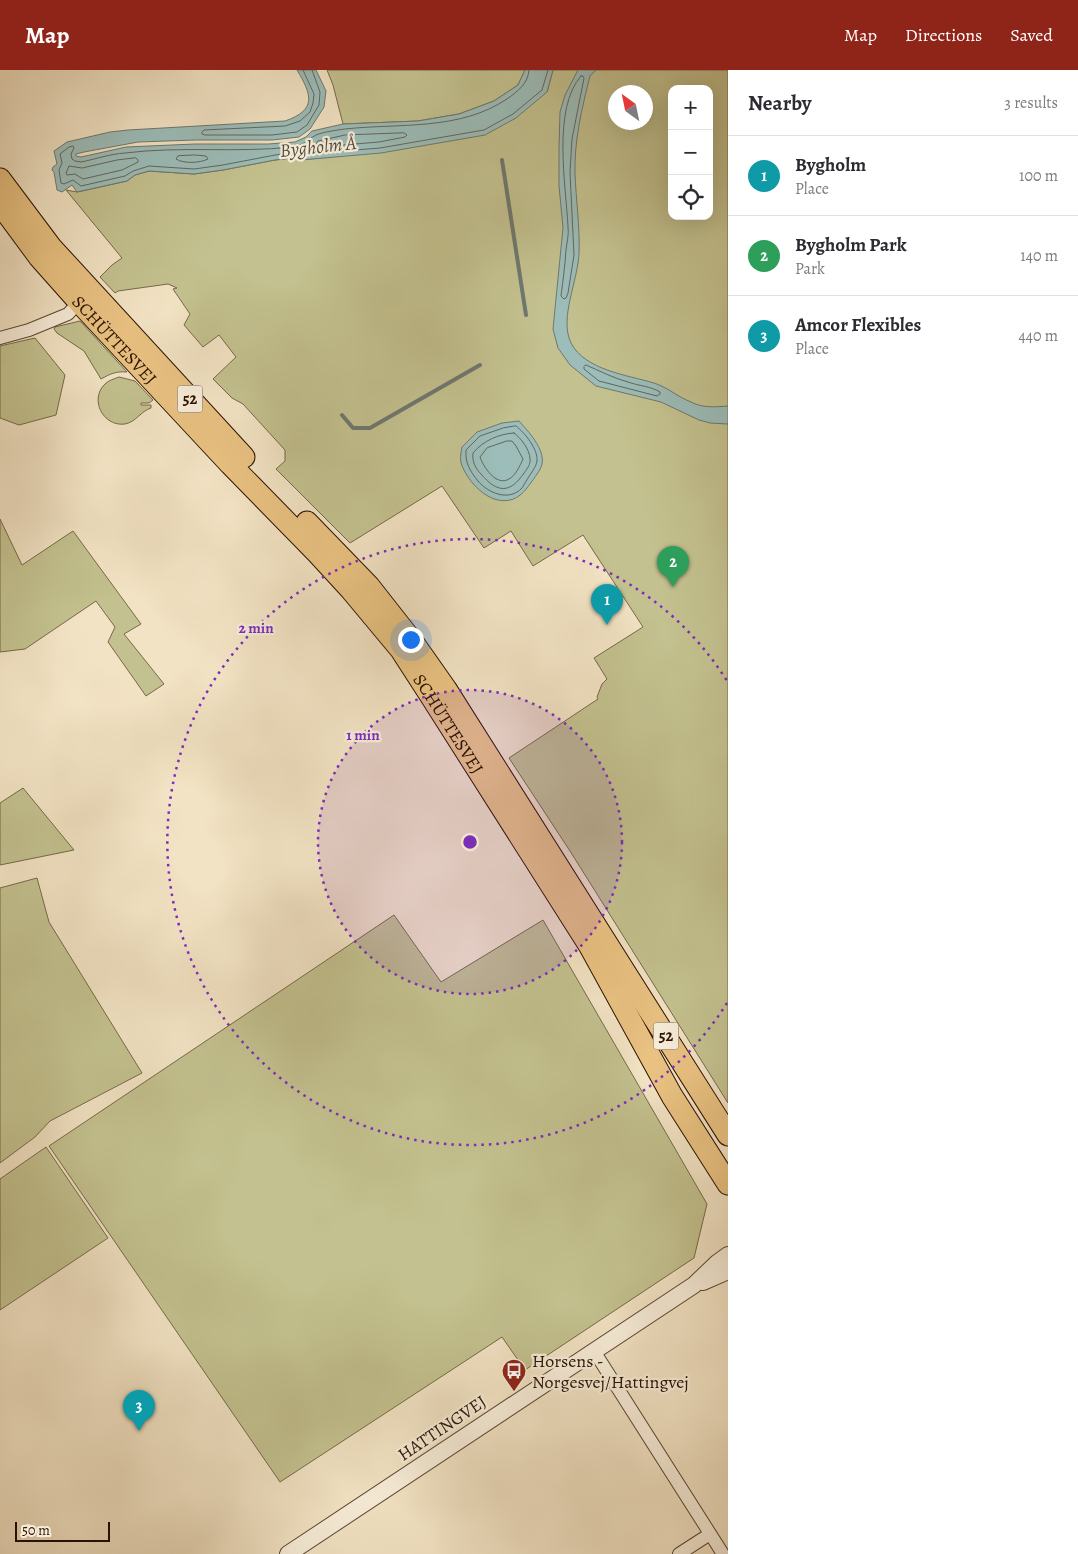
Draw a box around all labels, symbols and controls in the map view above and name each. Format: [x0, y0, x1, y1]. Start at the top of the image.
text: Map [25, 19, 69, 51]
text: Map [844, 23, 877, 47]
text: Directions [905, 23, 982, 47]
text: Saved [1010, 23, 1053, 47]
north arrow [608, 85, 653, 130]
map controls [668, 85, 713, 220]
button: + [668, 85, 713, 130]
text: Nearby [748, 89, 811, 117]
text: 3 results [1004, 92, 1058, 114]
water label: Bygholm Å [279, 130, 358, 164]
button: − [668, 130, 713, 175]
text: Bygholm [795, 152, 866, 178]
text: 1 [761, 165, 767, 187]
text: 100 m [1019, 165, 1058, 187]
button: locate [668, 175, 713, 220]
text: Place [795, 178, 829, 200]
text: Bygholm Park [795, 232, 907, 258]
text: 2 [760, 245, 768, 267]
text: 140 m [1020, 245, 1058, 267]
text: Park [795, 258, 825, 280]
street label: SCHÜTTESVEJ [67, 290, 162, 390]
text: Amcor Flexibles [795, 312, 921, 338]
text: 3 [761, 325, 767, 347]
text: 440 m [1018, 325, 1058, 347]
text: Place [795, 338, 829, 360]
road number: 52 [178, 386, 202, 412]
pin: 2 [657, 546, 689, 587]
pin: 1 [591, 584, 623, 625]
text: 2 min [238, 618, 274, 638]
your location [398, 627, 424, 653]
street label: SCHÜTTESVEJ [408, 669, 489, 778]
text: 1 min [346, 725, 380, 745]
centre of rings [461, 833, 479, 851]
road number: 52 [654, 1022, 678, 1049]
place label: Horsens - Norgesvej/Hattingvej [532, 1349, 689, 1394]
bus stop icon: Horsens - Norgesvej/Hattingvej [501, 1358, 527, 1392]
street label: HATTINGVEJ [393, 1389, 491, 1467]
pin: 3 [123, 1390, 155, 1431]
scale bar [15, 1519, 110, 1542]
text: 50 m [22, 1521, 50, 1540]

